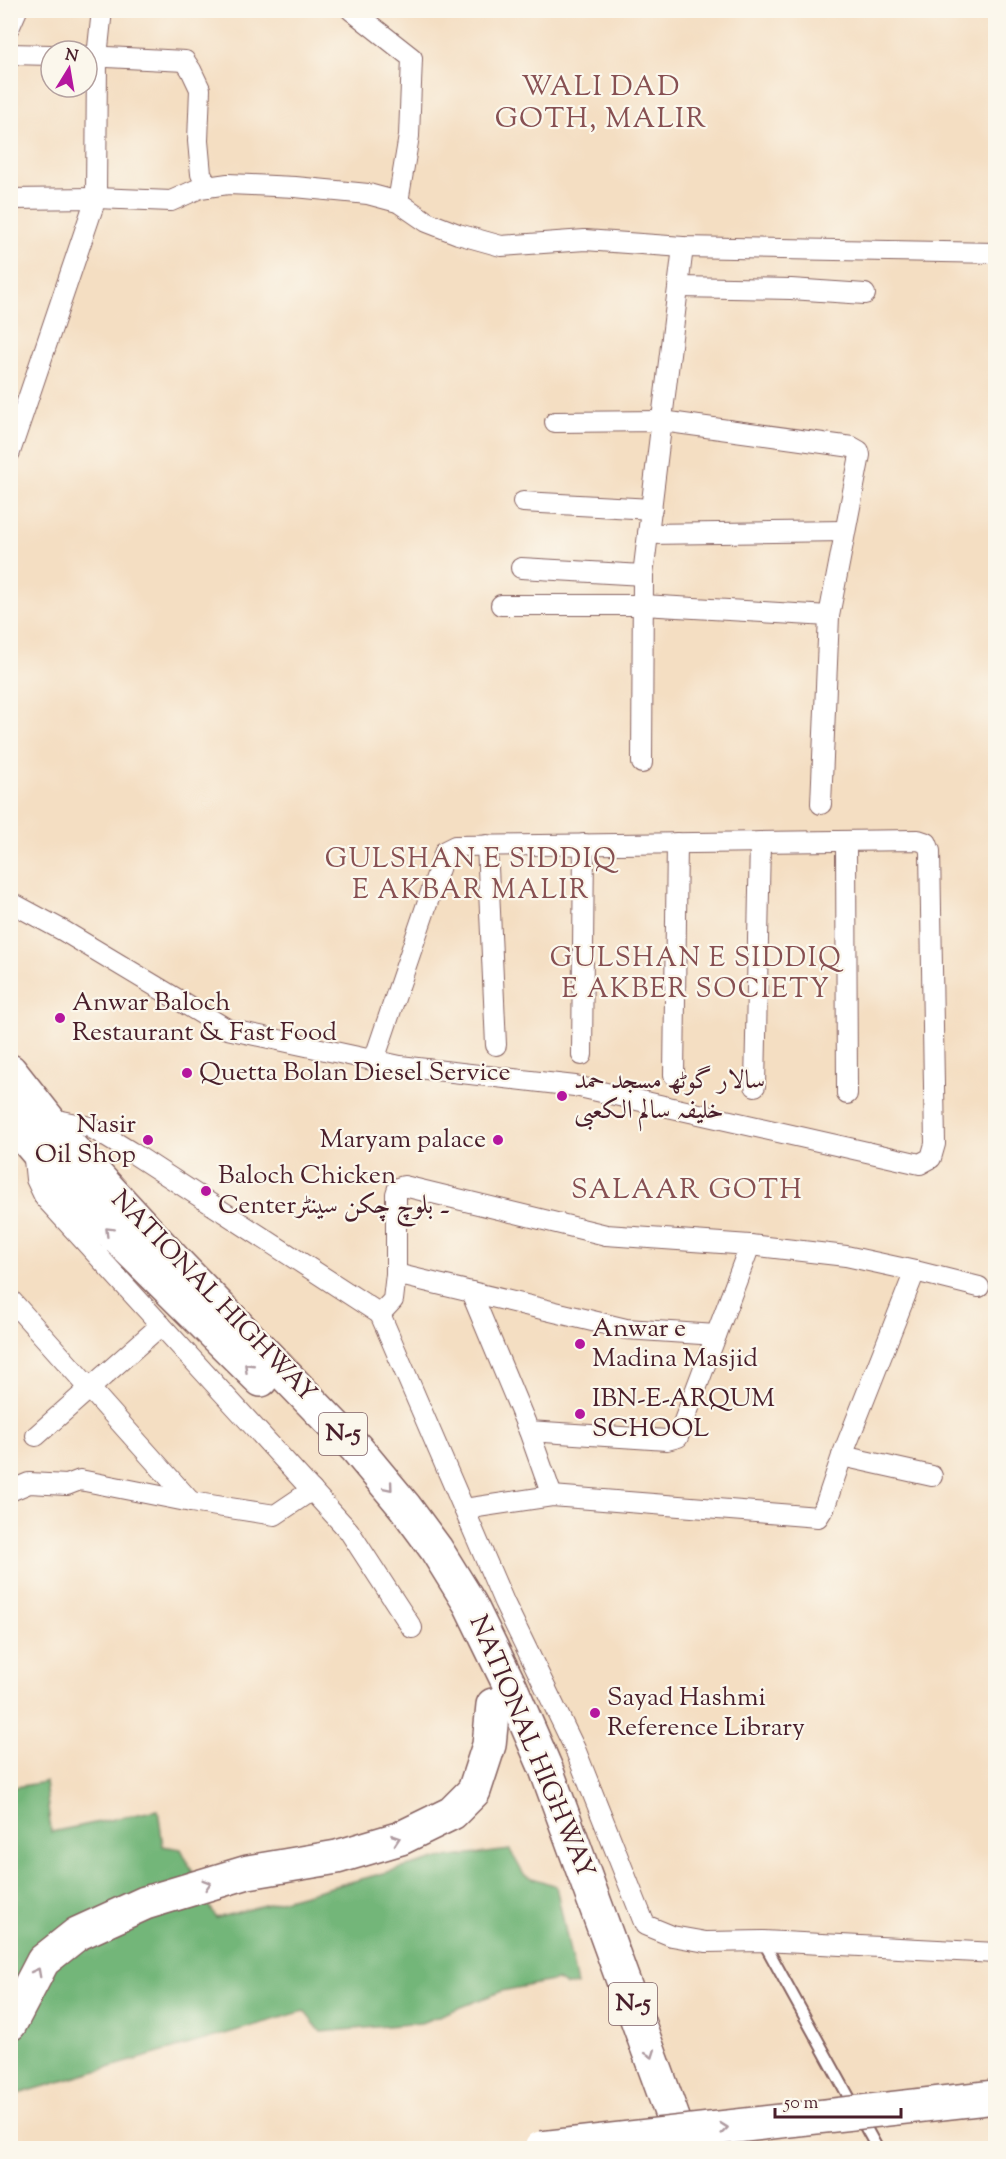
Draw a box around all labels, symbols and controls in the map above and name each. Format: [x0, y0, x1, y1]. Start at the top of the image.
north arrow [39, 39, 99, 99]
text: N [63, 44, 80, 69]
district label: WALI DAD GOTH, MALIR [495, 68, 707, 140]
district label: GULSHAN E SIDDIQ E AKBAR MALIR [325, 841, 619, 911]
district label: GULSHAN E SIDDIQ E AKBER SOCIETY [550, 940, 844, 1010]
place label: Anwar Baloch Restaurant & Fast Food [72, 985, 337, 1052]
marker: Anwar Baloch Restaurant & Fast Food [53, 1011, 67, 1025]
place label: Quetta Bolan Diesel Service [199, 1055, 511, 1092]
place label: سالار گوٹھ مسجد حمد خلیفہ سالم الکعبی [574, 1063, 765, 1132]
marker: Quetta Bolan Diesel Service [180, 1066, 194, 1080]
marker: سالار گوٹھ مسجد حمد خلیفہ سالم الکعبی [555, 1089, 569, 1103]
place label: Nasir Oil Shop [35, 1107, 136, 1174]
place label: Maryam palace [320, 1122, 486, 1159]
marker: Nasir Oil Shop [141, 1133, 155, 1147]
marker: Maryam palace [491, 1133, 505, 1147]
place label: Baloch Chicken Center۔ بلوچ چکن سینٹر [218, 1158, 451, 1228]
district label: SALAAR GOTH [571, 1171, 803, 1211]
street label: NATIONAL HIGHWAY [102, 1183, 324, 1411]
marker: Baloch Chicken Center۔ بلوچ چکن سینٹر [199, 1184, 213, 1198]
one-way arrow [106, 1227, 117, 1238]
place label: Anwar e Madina Masjid [592, 1311, 758, 1378]
marker: Anwar e Madina Masjid [573, 1337, 587, 1351]
one-way arrow [245, 1364, 256, 1375]
place label: IBN-E-ARQUM SCHOOL [592, 1381, 775, 1448]
marker: IBN-E-ARQUM SCHOOL [573, 1407, 587, 1421]
road number: N-5 [319, 1413, 367, 1455]
one-way arrow [381, 1480, 392, 1491]
street label: NATIONAL HIGHWAY [459, 1610, 603, 1884]
place label: Sayad Hashmi Reference Library [607, 1680, 805, 1747]
marker: Sayad Hashmi Reference Library [588, 1706, 602, 1720]
one-way arrow [390, 1834, 401, 1847]
one-way arrow [201, 1879, 212, 1891]
one-way arrow [30, 1968, 41, 1978]
road number: N-5 [609, 1983, 657, 2025]
one-way arrow [643, 2048, 656, 2059]
scale bar [775, 2081, 901, 2119]
text: 50 m [783, 2091, 819, 2117]
one-way arrow [720, 2122, 729, 2134]

